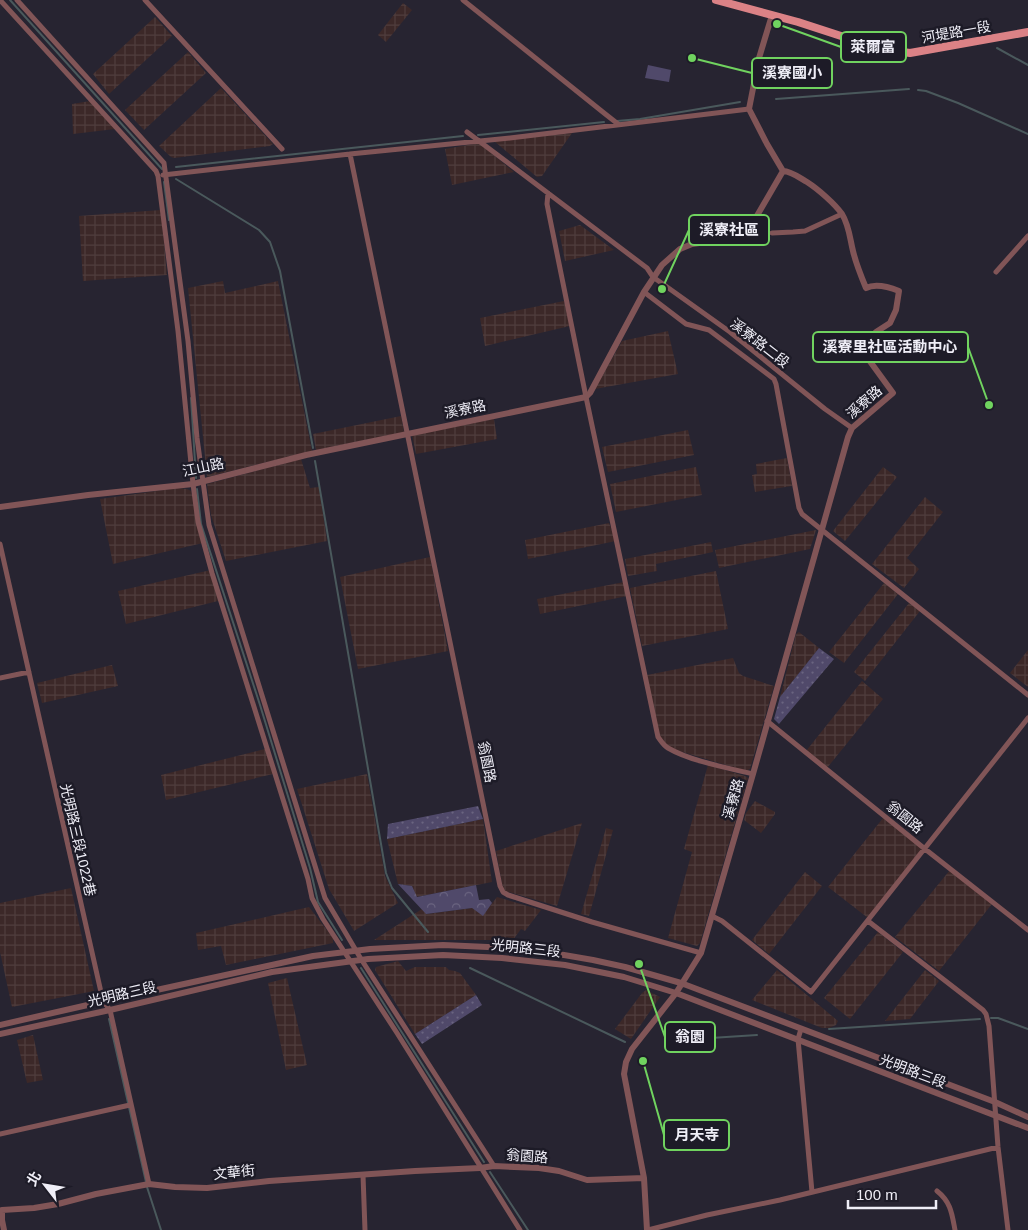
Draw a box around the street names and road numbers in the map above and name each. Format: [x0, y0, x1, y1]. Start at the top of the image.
street label: 河堤路一段 [920, 18, 992, 46]
street label: 溪寮路二段 [727, 315, 793, 371]
street label: 溪寮路 [843, 382, 885, 422]
street label: 溪寮路 [443, 397, 487, 421]
street label: 江山路 [181, 455, 225, 479]
street label: 翁園路 [475, 740, 499, 784]
street label: 溪寮路 [720, 777, 746, 821]
street label: 光明路三段1022巷 [57, 782, 99, 898]
street label: 翁園路 [884, 798, 926, 836]
street label: 光明路三段 [490, 936, 562, 960]
street label: 光明路三段 [86, 978, 158, 1010]
street label: 光明路三段 [877, 1051, 949, 1091]
street label: 翁園路 [505, 1147, 549, 1165]
street label: 文華街 [212, 1162, 256, 1182]

